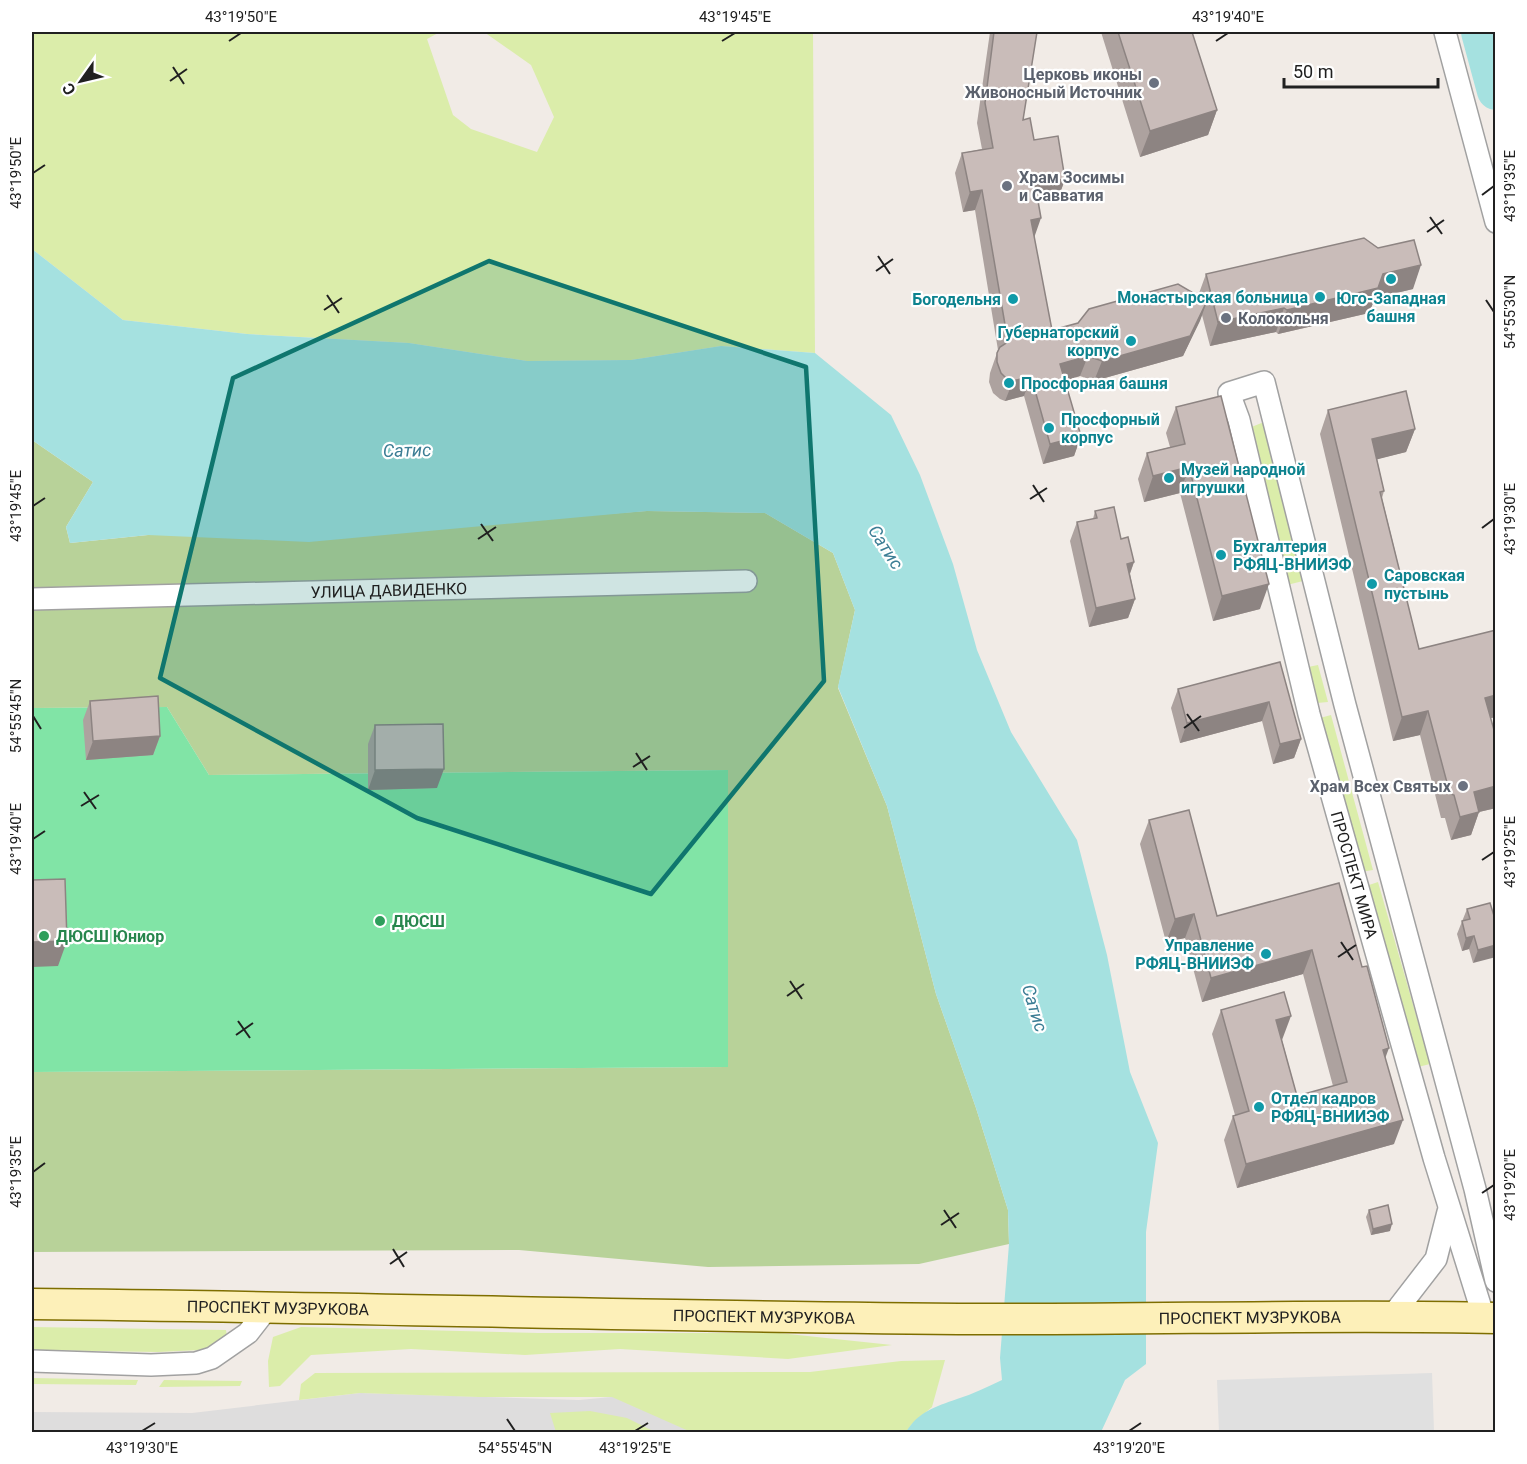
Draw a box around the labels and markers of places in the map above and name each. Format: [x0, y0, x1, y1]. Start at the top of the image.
place label: Церковь иконы Живоносный Источник [965, 65, 1143, 102]
marker: Церковь иконы Живоносный Источник [1147, 76, 1161, 90]
place label: Храм Зосимы и Савватия [1019, 168, 1125, 205]
marker: Храм Зосимы и Савватия [1000, 179, 1014, 193]
marker: Юго-Западная башня [1384, 272, 1398, 286]
place label: Монастырская больница [1117, 288, 1308, 307]
place label: Юго-Западная башня [1336, 289, 1446, 326]
place label: Богодельня [912, 290, 1001, 309]
marker: Монастырская больница [1313, 290, 1327, 304]
marker: Богодельня [1006, 292, 1020, 306]
place label: Колокольня [1238, 309, 1329, 328]
marker: Колокольня [1219, 311, 1233, 325]
place label: Губернаторский корпус [998, 323, 1119, 360]
marker: Губернаторский корпус [1124, 334, 1138, 348]
place label: Просфорная башня [1021, 374, 1168, 393]
marker: Просфорная башня [1002, 376, 1016, 390]
place label: Просфорный корпус [1061, 410, 1160, 447]
marker: Просфорный корпус [1042, 421, 1056, 435]
place label: Музей народной игрушки [1181, 460, 1305, 497]
marker: Музей народной игрушки [1162, 471, 1176, 485]
place label: Бухгалтерия РФЯЦ-ВНИИЭФ [1233, 537, 1352, 574]
marker: Бухгалтерия РФЯЦ-ВНИИЭФ [1214, 548, 1228, 562]
place label: Саровская пустынь [1384, 566, 1465, 603]
marker: Саровская пустынь [1365, 577, 1379, 591]
place label: Храм Всех Святых [1310, 777, 1452, 796]
marker: Храм Всех Святых [1456, 779, 1470, 793]
place label: ДЮСШ [392, 912, 445, 931]
marker: ДЮСШ [373, 914, 387, 928]
place label: ДЮСШ Юниор [56, 927, 164, 946]
marker: ДЮСШ Юниор [37, 929, 51, 943]
place label: Управление РФЯЦ-ВНИИЭФ [1135, 936, 1254, 973]
marker: Управление РФЯЦ-ВНИИЭФ [1259, 947, 1273, 961]
place label: Отдел кадров РФЯЦ-ВНИИЭФ [1271, 1089, 1390, 1126]
marker: Отдел кадров РФЯЦ-ВНИИЭФ [1252, 1100, 1266, 1114]

